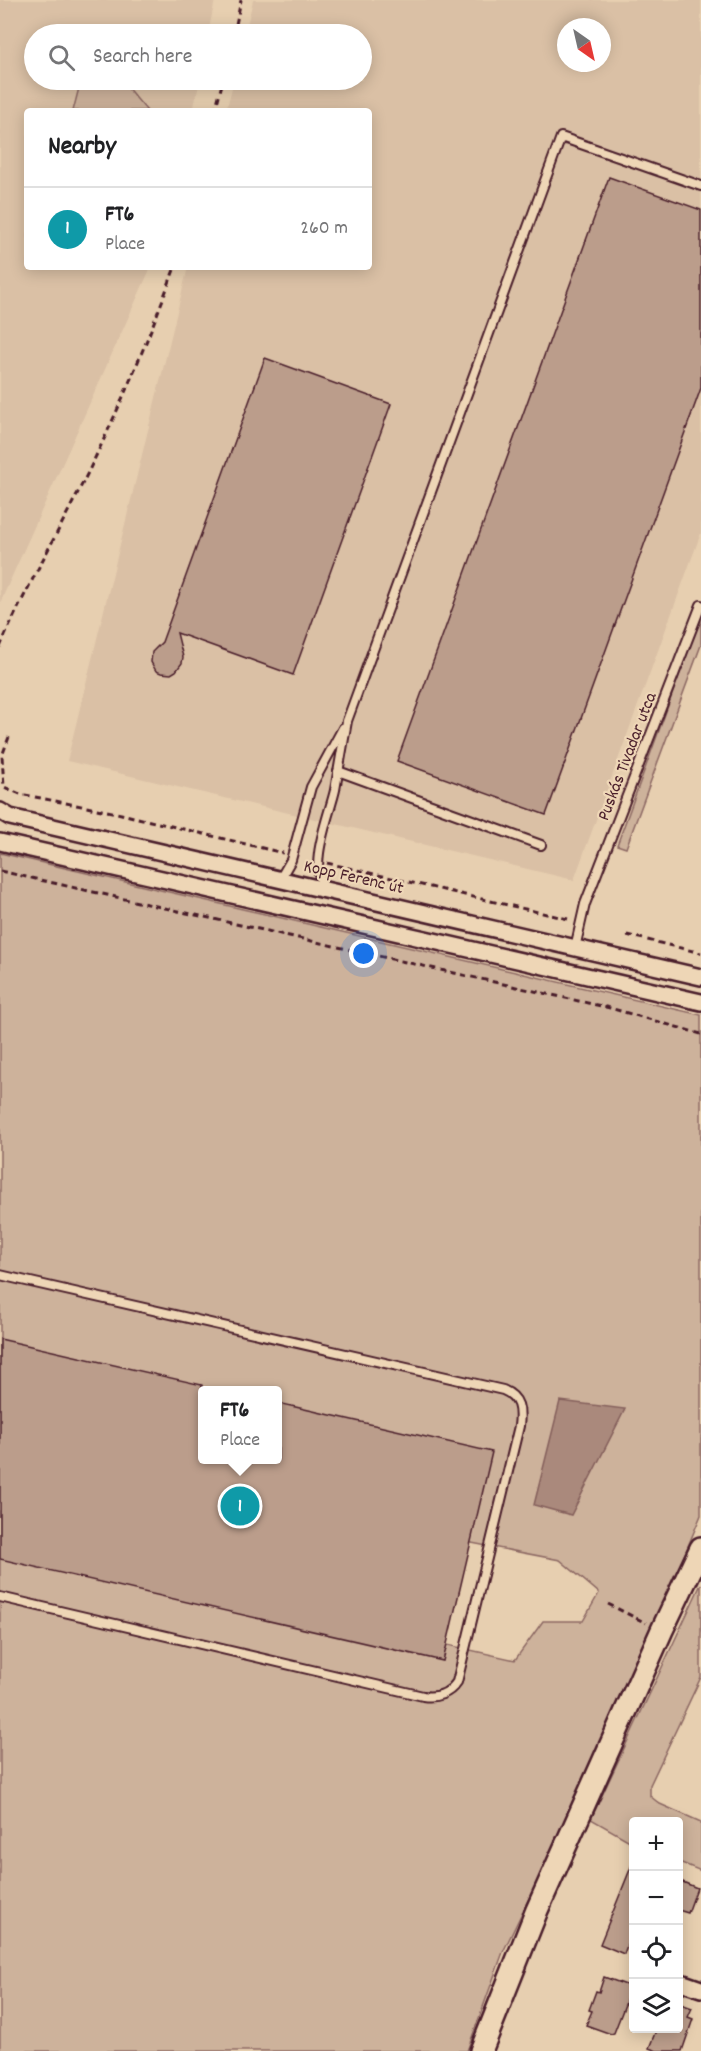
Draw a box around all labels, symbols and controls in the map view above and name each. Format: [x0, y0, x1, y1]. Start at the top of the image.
north arrow [557, 18, 611, 72]
search box [24, 24, 372, 90]
icon: search [45, 41, 78, 74]
text: Search here [93, 42, 192, 73]
text: Nearby [48, 129, 116, 166]
text: FT6 [105, 200, 134, 231]
text: 1 [65, 215, 70, 243]
text: 260 m [300, 215, 348, 243]
text: Place [105, 231, 145, 259]
street label: Puskás Tivadar utca [592, 689, 665, 825]
street label: Kopp Ferenc út [301, 855, 406, 902]
your location [349, 939, 378, 968]
popup [198, 1386, 282, 1464]
text: FT6 [220, 1396, 249, 1427]
text: Place [220, 1427, 260, 1455]
pin: 1 [220, 1484, 260, 1528]
map controls [629, 1817, 683, 2033]
button: + [629, 1817, 683, 1871]
button: − [629, 1871, 683, 1925]
button: locate [629, 1925, 683, 1979]
button: layers [629, 1979, 683, 2033]

